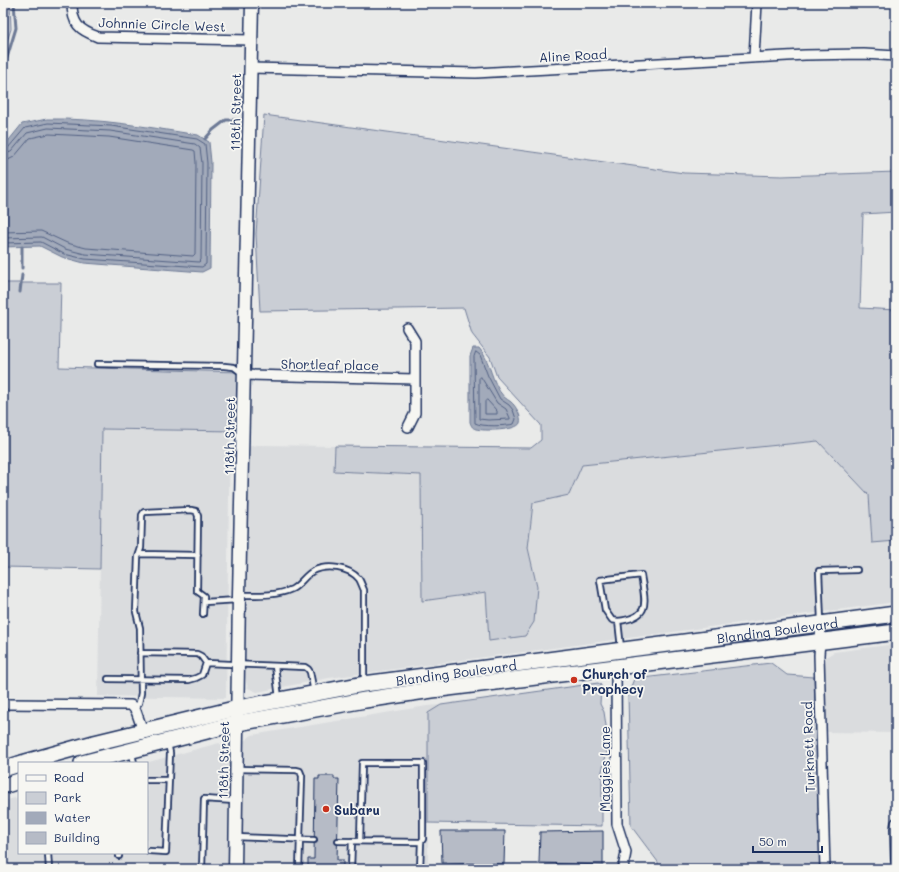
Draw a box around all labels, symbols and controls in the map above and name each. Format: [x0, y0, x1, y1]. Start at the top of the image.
street label: Johnnie Circle West [98, 13, 226, 35]
street label: Aline Road [539, 45, 607, 65]
street label: 118th Street [226, 73, 244, 151]
street label: Shortleaf place [281, 355, 379, 373]
street label: 118th Street [220, 397, 238, 475]
street label: Blanding Boulevard [716, 613, 839, 646]
street label: Blanding Boulevard [395, 656, 518, 688]
place label: Church of Prophecy [582, 665, 647, 698]
marker: Church of Prophecy [569, 675, 579, 685]
street label: Turknett Road [798, 701, 818, 793]
street label: 118th Street [214, 721, 232, 799]
street label: Maggies Lane [596, 726, 613, 812]
legend [18, 762, 148, 854]
text: Road [54, 769, 84, 785]
text: Park [54, 789, 81, 805]
place label: Subaru [334, 801, 380, 818]
marker: Subaru [321, 804, 331, 814]
text: Water [54, 809, 91, 825]
scale bar [753, 828, 822, 854]
text: Building [54, 829, 100, 845]
text: 50 m [759, 833, 787, 849]

